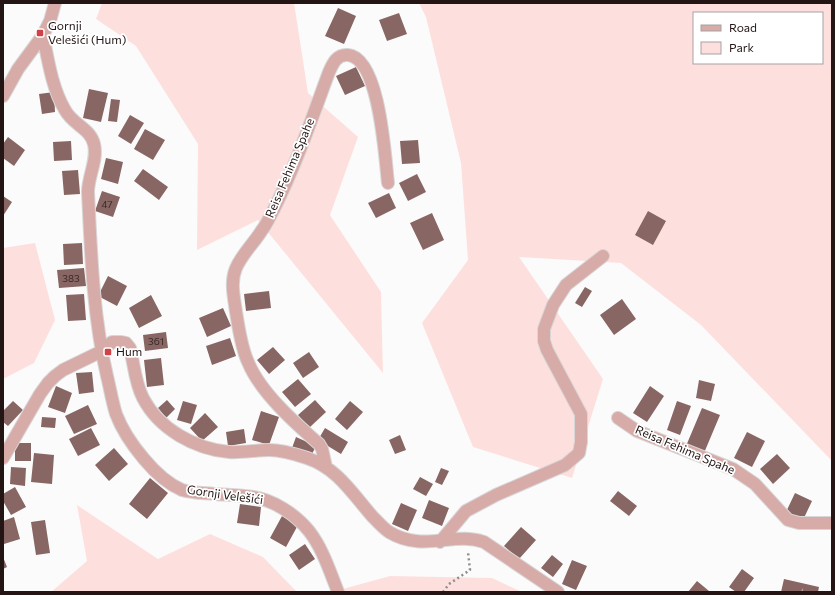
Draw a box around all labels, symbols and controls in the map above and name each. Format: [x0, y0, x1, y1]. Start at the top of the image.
legend [693, 12, 823, 64]
place label: Gornji Velešići (Hum) [48, 18, 126, 46]
text: Road [729, 20, 757, 34]
marker: Gornji Velešići (Hum) [35, 28, 45, 38]
text: Park [729, 40, 755, 54]
street label: Reisa Fehima Spahe [262, 116, 316, 219]
house number: 47 [101, 198, 113, 210]
house number: 383 [62, 272, 80, 284]
house number: 361 [148, 335, 164, 347]
place label: Hum [116, 344, 142, 358]
marker: Hum [103, 347, 113, 357]
street label: Reisa Fehima Spahe [634, 422, 737, 476]
street label: Gornji Velešići [186, 482, 264, 506]

